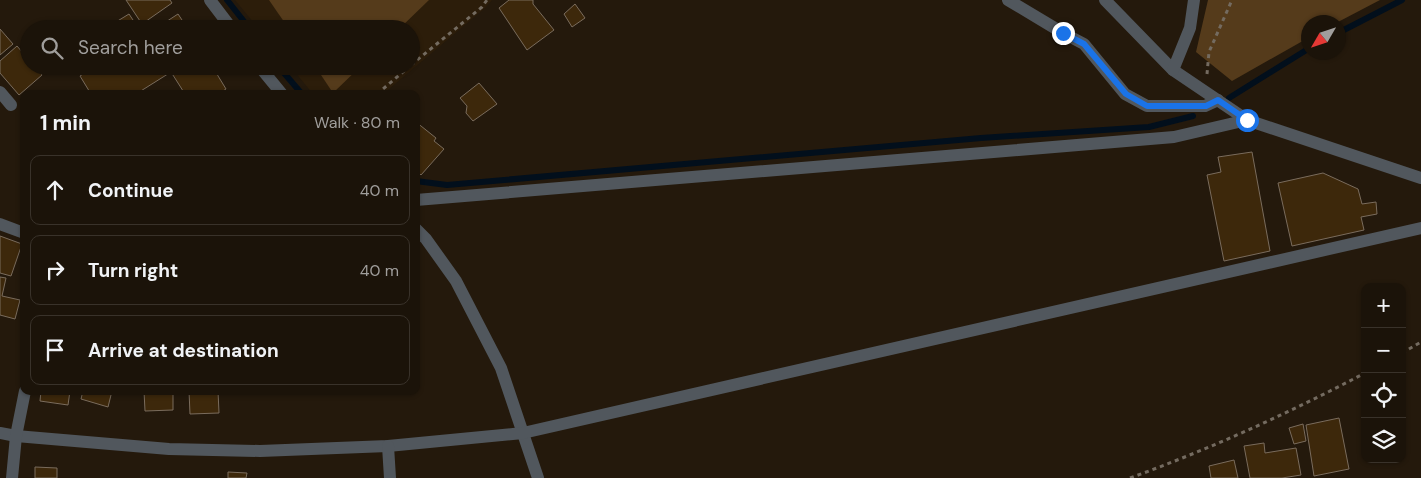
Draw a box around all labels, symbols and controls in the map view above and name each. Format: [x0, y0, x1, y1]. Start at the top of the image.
north arrow [1301, 15, 1346, 60]
search box [20, 20, 420, 75]
route end [1052, 22, 1075, 45]
icon: search [38, 34, 66, 62]
text: Search here [78, 35, 183, 60]
text: 1 min [40, 109, 91, 137]
route start [1236, 109, 1259, 132]
text: Walk · 80 m [314, 112, 400, 133]
icon: ahead [41, 176, 69, 204]
text: Continue [88, 178, 174, 203]
text: 40 m [360, 180, 399, 201]
icon: right [41, 256, 69, 284]
text: Turn right [88, 258, 178, 283]
text: 40 m [360, 260, 399, 281]
map controls [1361, 283, 1406, 463]
button: + [1361, 283, 1406, 328]
button: − [1361, 328, 1406, 373]
icon: arrive [41, 336, 69, 364]
text: Arrive at destination [88, 338, 279, 363]
button: locate [1361, 373, 1406, 418]
button: layers [1361, 418, 1406, 463]

